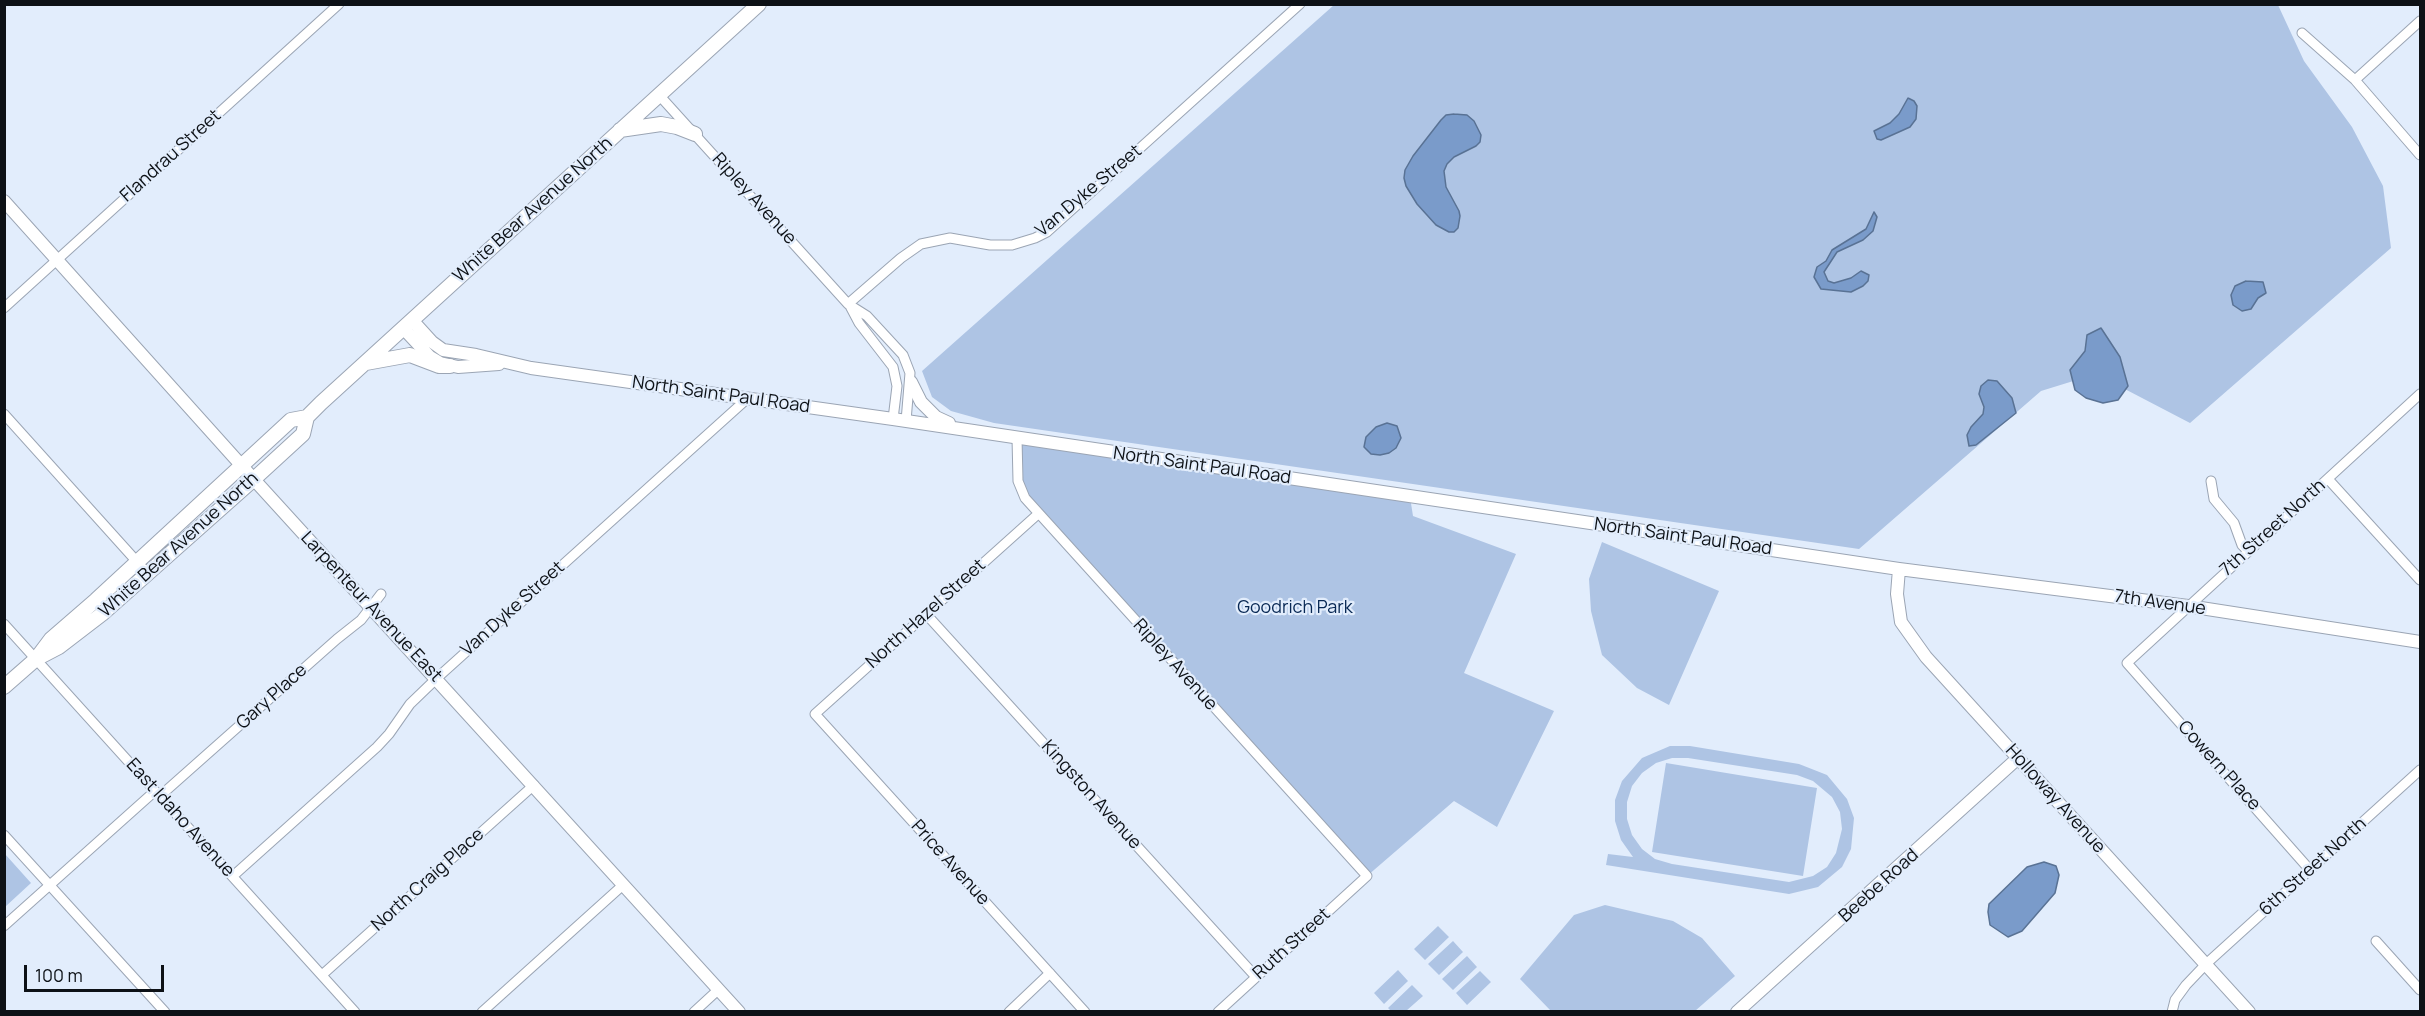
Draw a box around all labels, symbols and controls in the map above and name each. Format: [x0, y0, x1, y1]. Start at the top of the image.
street label: Flandrau Street [116, 105, 226, 207]
street label: White Bear Avenue North [449, 133, 617, 287]
street label: Van Dyke Street [1032, 140, 1146, 242]
street label: Ripley Avenue [707, 149, 801, 249]
street label: North Saint Paul Road [631, 372, 811, 418]
street label: North Saint Paul Road [1112, 443, 1292, 489]
street label: White Bear Avenue North [95, 468, 263, 622]
street label: 7th Street North [2216, 475, 2330, 581]
street label: North Saint Paul Road [1593, 514, 1773, 560]
street label: Larpenteur Avenue East [296, 527, 446, 687]
street label: North Hazel Street [862, 555, 990, 673]
street label: Van Dyke Street [457, 557, 569, 661]
street label: 7th Avenue [2113, 586, 2207, 620]
park label: Goodrich Park [1237, 597, 1353, 619]
street label: Ripley Avenue [1128, 615, 1222, 715]
street label: Gary Place [232, 660, 312, 734]
street label: Cowern Place [2173, 717, 2265, 815]
street label: Kingston Avenue [1036, 736, 1146, 854]
street label: Holloway Avenue [2000, 740, 2110, 858]
street label: East Idaho Avenue [121, 754, 239, 882]
street label: 6th Street North [2255, 813, 2371, 921]
street label: Price Avenue [906, 816, 994, 910]
street label: North Craig Place [367, 824, 489, 936]
street label: Beebe Road [1835, 845, 1923, 927]
street label: Ruth Street [1249, 904, 1335, 984]
scale bar [27, 953, 166, 991]
text: 100 m [35, 963, 83, 987]

